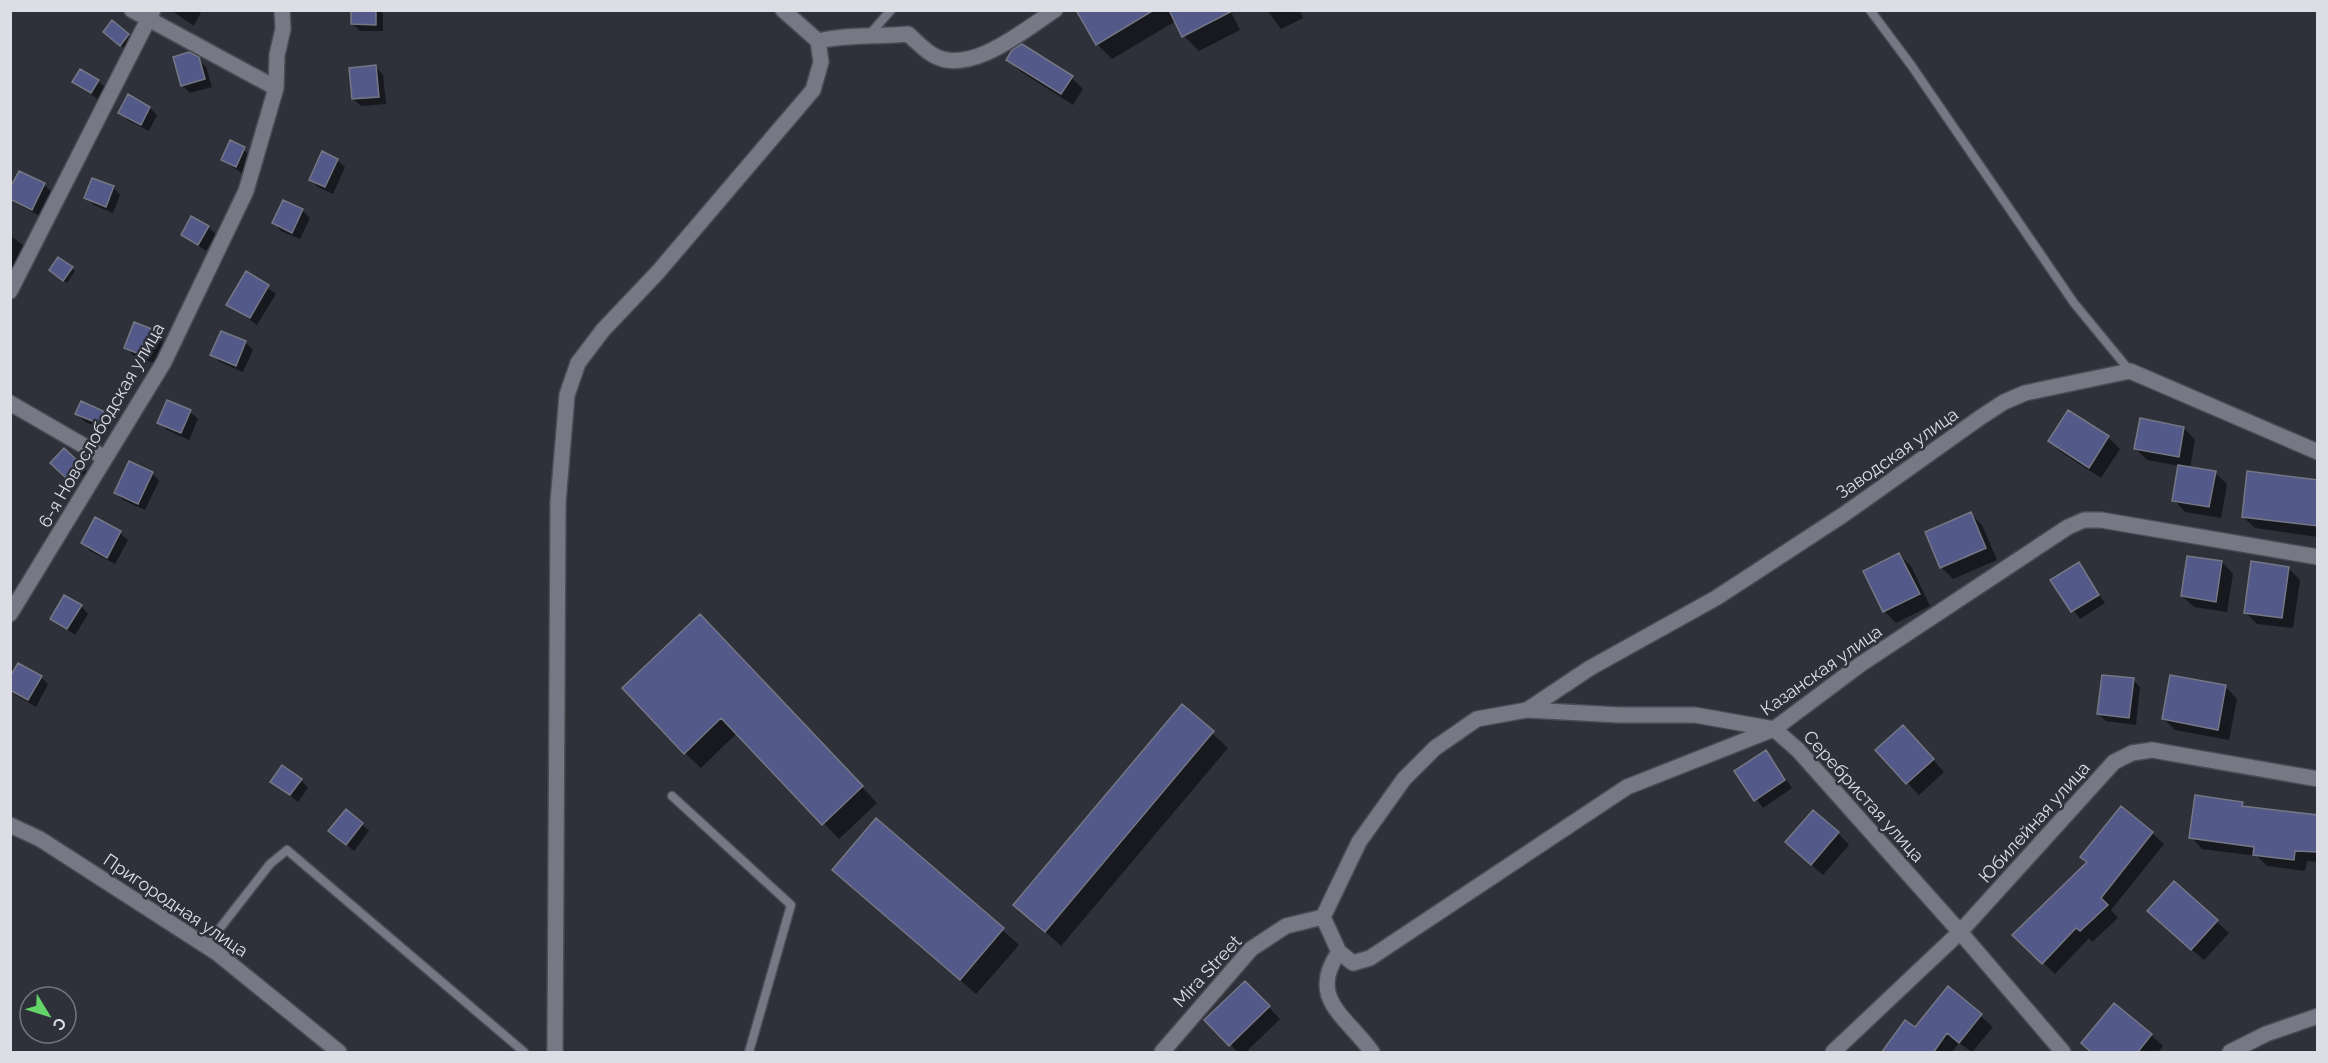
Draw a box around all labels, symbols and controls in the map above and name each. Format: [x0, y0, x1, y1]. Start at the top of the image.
street label: 6-я Новослободская улица [34, 319, 168, 531]
street label: Заводская улица [1832, 403, 1962, 503]
street label: Казанская улица [1756, 620, 1886, 720]
street label: Серебристая улица [1799, 726, 1929, 866]
street label: Юбилейная улица [1974, 757, 2094, 887]
street label: Пригородная улица [100, 849, 252, 961]
street label: Mira Street [1169, 931, 1245, 1011]
north arrow [18, 985, 78, 1045]
text: С [49, 1014, 70, 1034]

